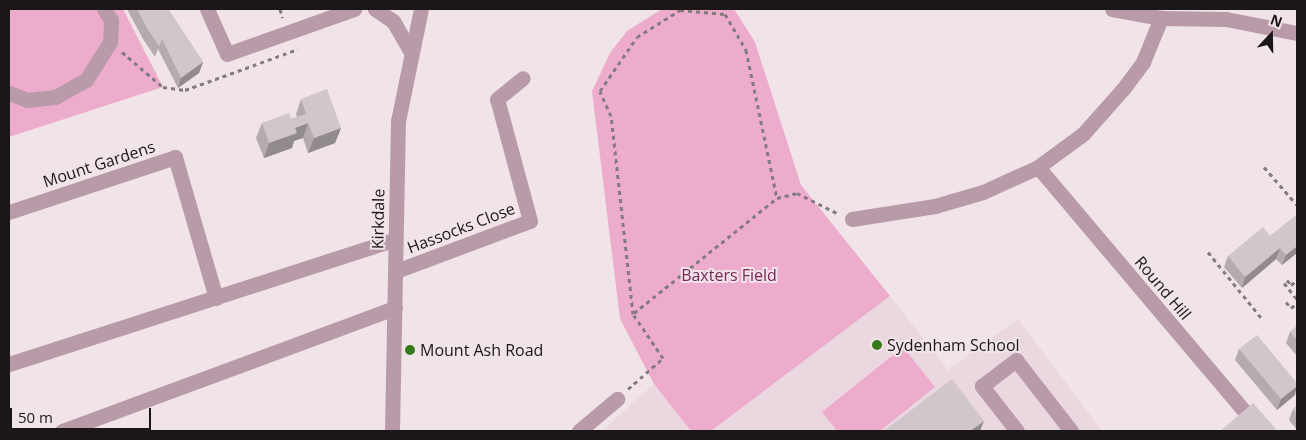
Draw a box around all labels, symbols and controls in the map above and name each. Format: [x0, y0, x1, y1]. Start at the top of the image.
north arrow [1246, 10, 1296, 60]
text: N [1268, 10, 1285, 31]
street label: Mount Gardens [41, 137, 157, 191]
street label: Kirkdale [368, 189, 388, 249]
street label: Hassocks Close [404, 199, 518, 257]
street label: Round Hill [1131, 252, 1195, 324]
park label: Baxters Field [681, 265, 777, 285]
place label: Sydenham School [887, 335, 1020, 355]
marker: Sydenham School [871, 339, 883, 351]
place label: Mount Ash Road [420, 340, 543, 360]
marker: Mount Ash Road [404, 344, 416, 356]
scale bar [12, 398, 154, 430]
text: 50 m [18, 407, 53, 427]

